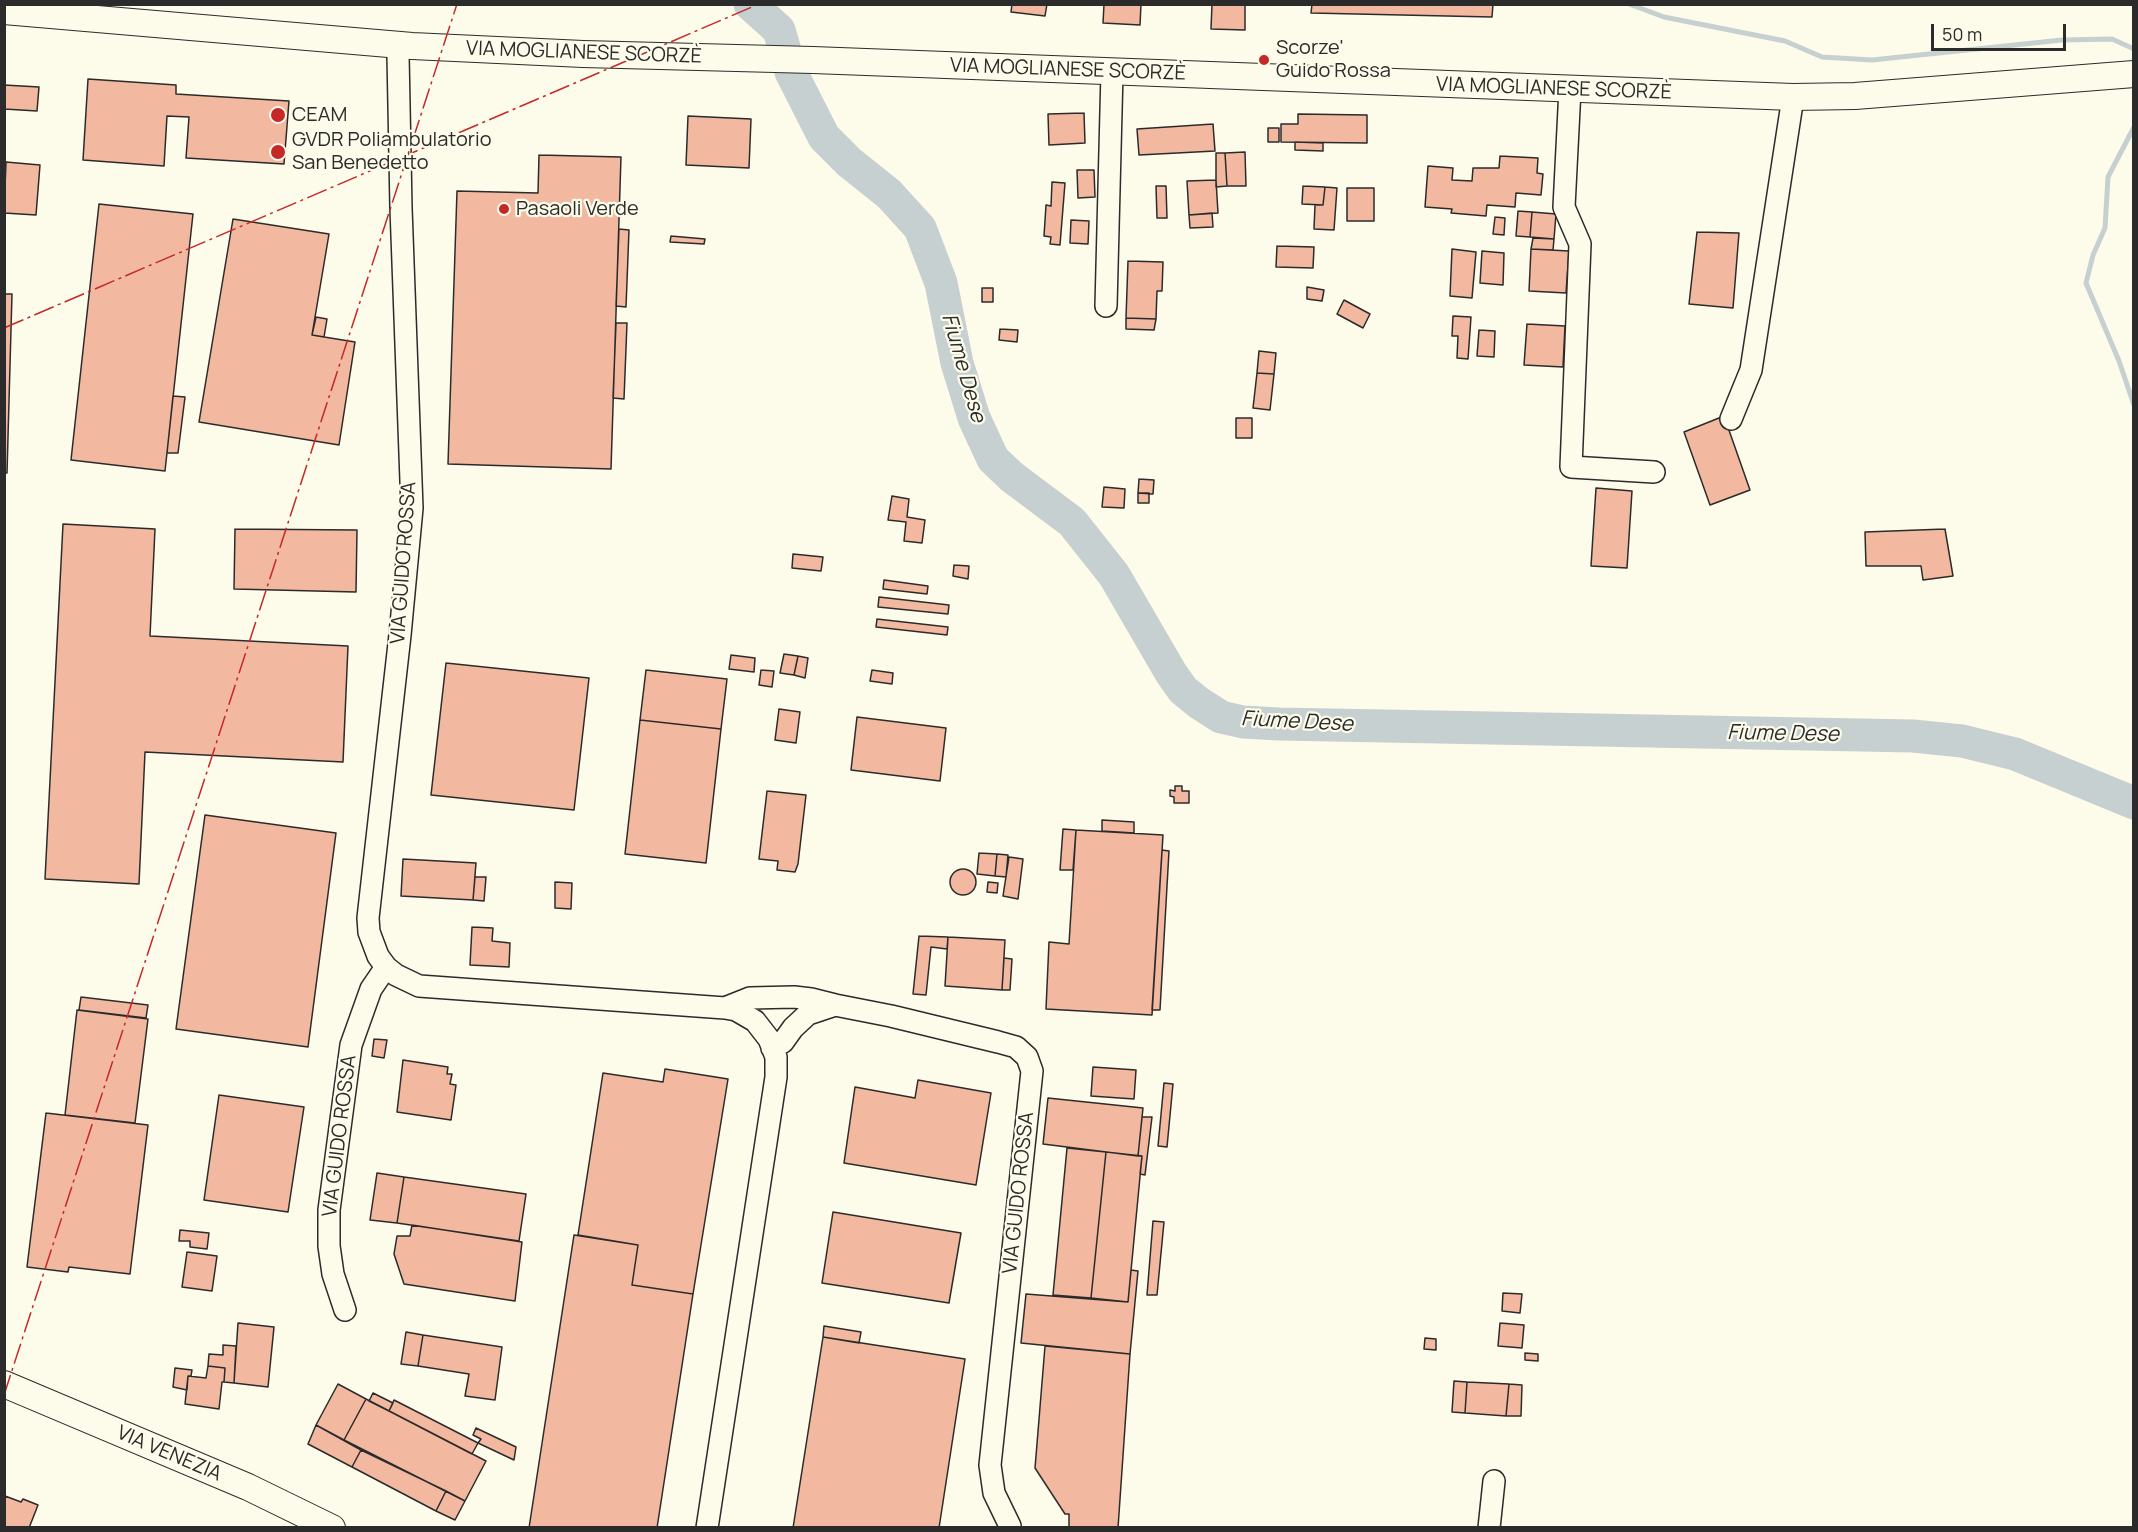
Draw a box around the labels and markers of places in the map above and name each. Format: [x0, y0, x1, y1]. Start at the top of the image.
place label: Scorze' Guido Rossa [1276, 36, 1391, 83]
marker: Scorze' Guido Rossa [1257, 53, 1271, 67]
place label: CEAM [292, 103, 347, 127]
marker: CEAM [269, 106, 287, 124]
place label: GVDR Poliambulatorio San Benedetto [292, 128, 492, 175]
marker: GVDR Poliambulatorio San Benedetto [269, 143, 287, 161]
place label: Pasaoli Verde [516, 197, 639, 221]
marker: Pasaoli Verde [497, 202, 511, 216]

